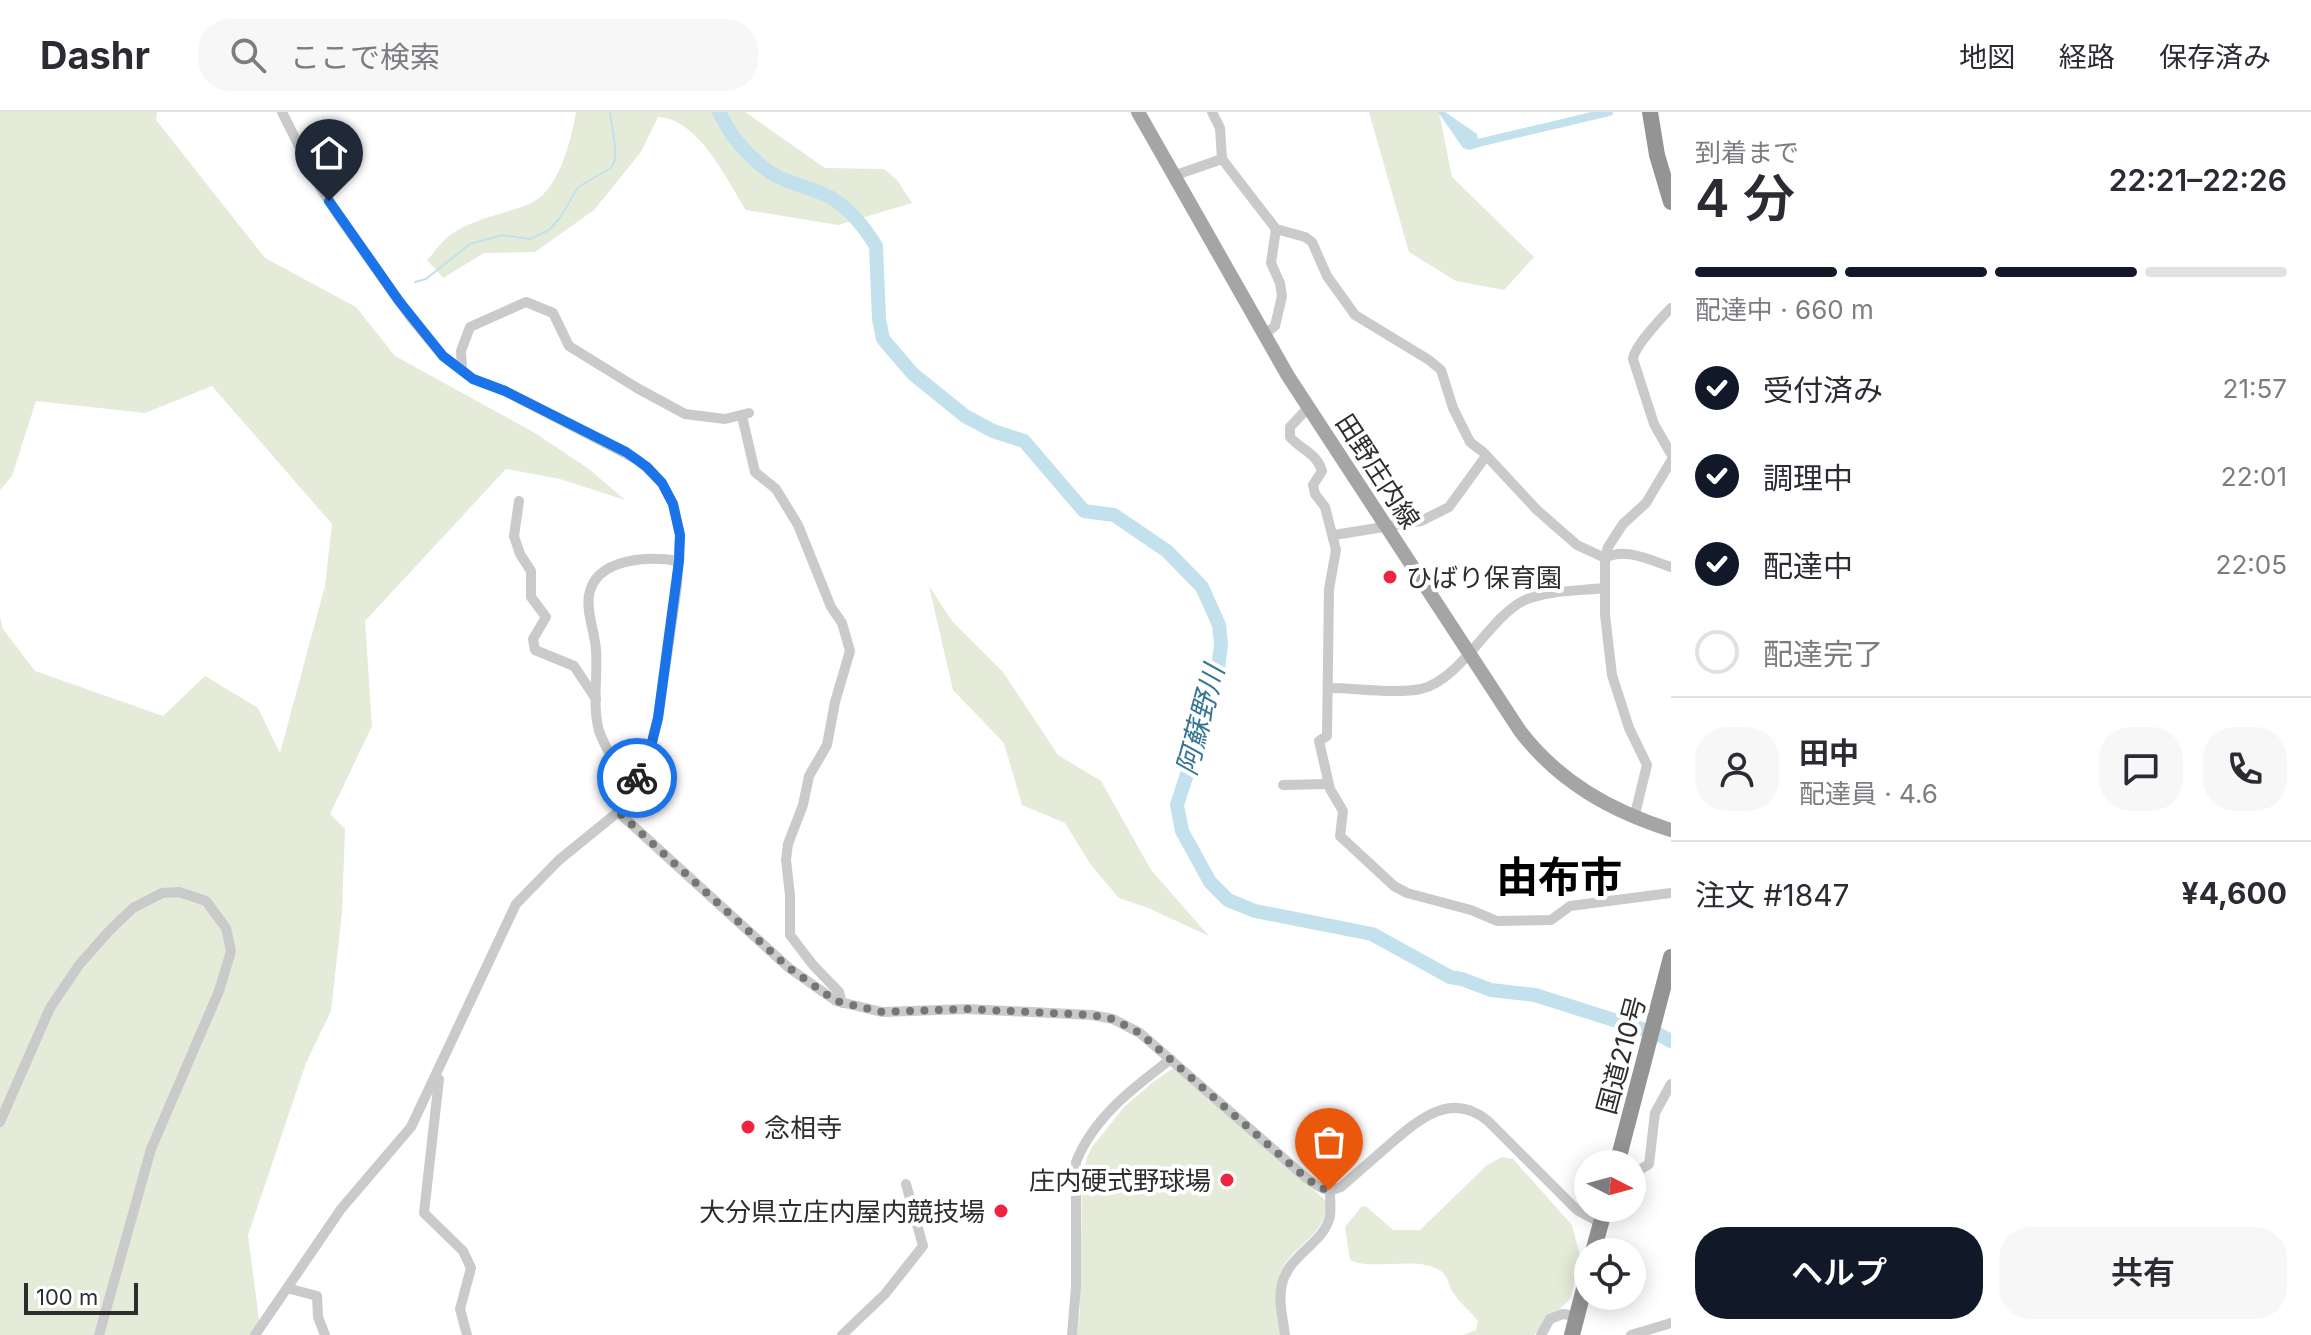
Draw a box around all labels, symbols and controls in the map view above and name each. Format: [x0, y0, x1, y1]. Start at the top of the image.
search box [198, 19, 758, 91]
text: Dashr [40, 32, 150, 78]
icon: search [226, 33, 270, 77]
text: ここで検索 [290, 39, 440, 75]
text: 地図 [1959, 40, 2015, 74]
text: 経路 [2059, 40, 2115, 74]
text: 保存済み [2159, 40, 2271, 74]
pin [295, 119, 363, 201]
icon: home [307, 131, 351, 175]
text: 到着まで [1695, 137, 1799, 168]
text: 22:21–22:26 [2109, 162, 2287, 198]
text: 4 分 [1695, 167, 1795, 230]
text: 配達中 · 660 m [1695, 294, 1874, 325]
icon: check [1695, 366, 1739, 410]
text: 受付済み [1763, 372, 1883, 408]
text: 21:57 [2223, 373, 2287, 404]
street label: 田野庄内線 [1330, 408, 1426, 534]
icon: check [1695, 454, 1739, 498]
text: 調理中 [1763, 460, 1853, 496]
text: 22:01 [2221, 461, 2287, 492]
icon: check [1695, 542, 1739, 586]
text: 配達中 [1763, 548, 1853, 584]
text: 22:05 [2216, 549, 2287, 580]
place label: ひばり保育園 [1406, 562, 1562, 593]
marker: ひばり保育園 [1381, 568, 1399, 586]
text: 配達完了 [1763, 636, 1883, 672]
water label: 阿蘇野川 [1169, 659, 1232, 778]
button: person [1695, 727, 1779, 811]
button: chat [2099, 727, 2183, 811]
button: phone [2203, 727, 2287, 811]
text: 田中 [1799, 735, 1859, 771]
courier [597, 738, 677, 818]
icon: bike [615, 756, 659, 800]
text: 配達員 · 4.6 [1799, 778, 1938, 809]
district label: 由布市 [1496, 851, 1622, 902]
text: ¥4,600 [2182, 875, 2287, 911]
text: 注文 #1847 [1695, 877, 1850, 913]
street label: 国道210号 [1590, 993, 1652, 1117]
pin [1295, 1108, 1363, 1190]
place label: 念相寺 [764, 1112, 842, 1143]
marker: 念相寺 [739, 1118, 757, 1136]
icon: bag [1307, 1120, 1351, 1164]
north arrow [1574, 1150, 1646, 1222]
map controls [1574, 1150, 1646, 1310]
place label: 庄内硬式野球場 [1029, 1165, 1211, 1196]
marker: 庄内硬式野球場 [1218, 1171, 1236, 1189]
place label: 大分県立庄内屋内競技場 [699, 1196, 985, 1227]
marker: 大分県立庄内屋内競技場 [992, 1202, 1010, 1220]
button: ヘルプ [1695, 1227, 1983, 1319]
button: 共有 [1999, 1227, 2287, 1319]
button: locate [1574, 1238, 1646, 1310]
scale bar [24, 1279, 138, 1315]
text: 100 m [36, 1284, 98, 1310]

